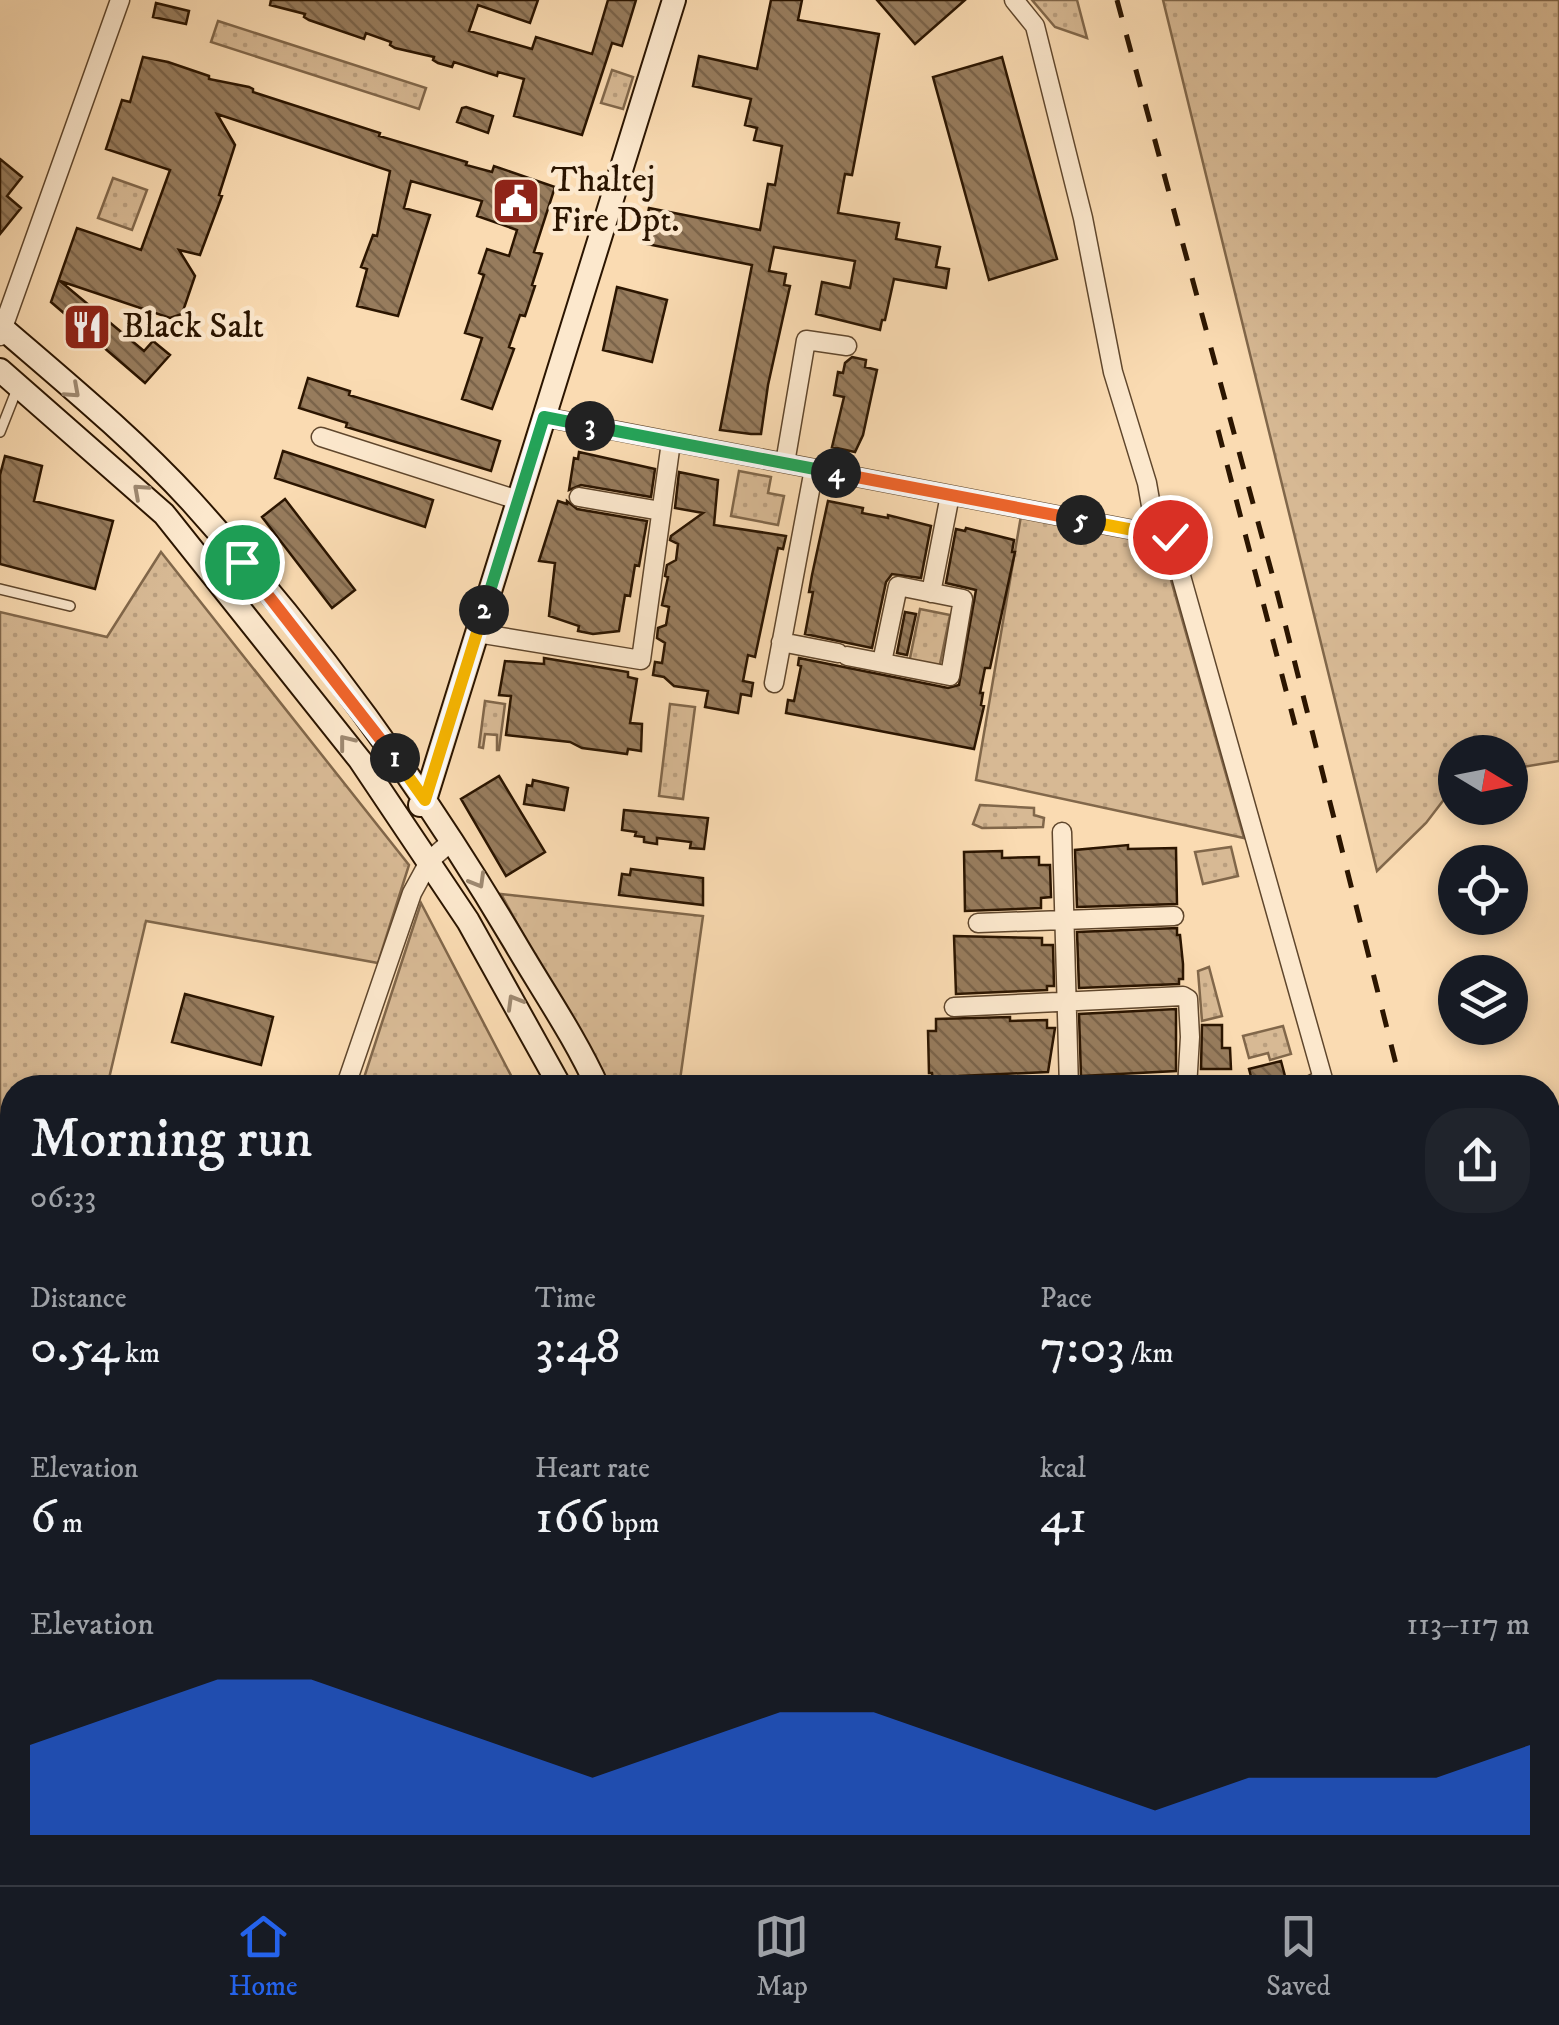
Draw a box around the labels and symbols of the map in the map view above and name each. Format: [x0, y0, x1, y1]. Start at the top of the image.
place label: Thaltej Fire Dpt. [551, 159, 680, 243]
public building icon: Thaltej Fire Dpt. [490, 175, 542, 227]
restaurant icon: Black Salt [61, 301, 113, 353]
place label: Black Salt [122, 305, 264, 349]
one-way arrow [61, 380, 80, 398]
pin: 3 [565, 401, 615, 451]
pin: 4 [811, 448, 861, 498]
one-way arrow [133, 485, 152, 503]
pin: 5 [1056, 495, 1106, 545]
pin [1128, 495, 1213, 580]
pin [200, 520, 285, 605]
pin: 2 [459, 585, 509, 635]
pin: 1 [370, 733, 420, 783]
one-way arrow [340, 735, 358, 753]
north arrow [1438, 735, 1528, 825]
one-way arrow [466, 870, 486, 888]
one-way arrow [507, 995, 526, 1013]

